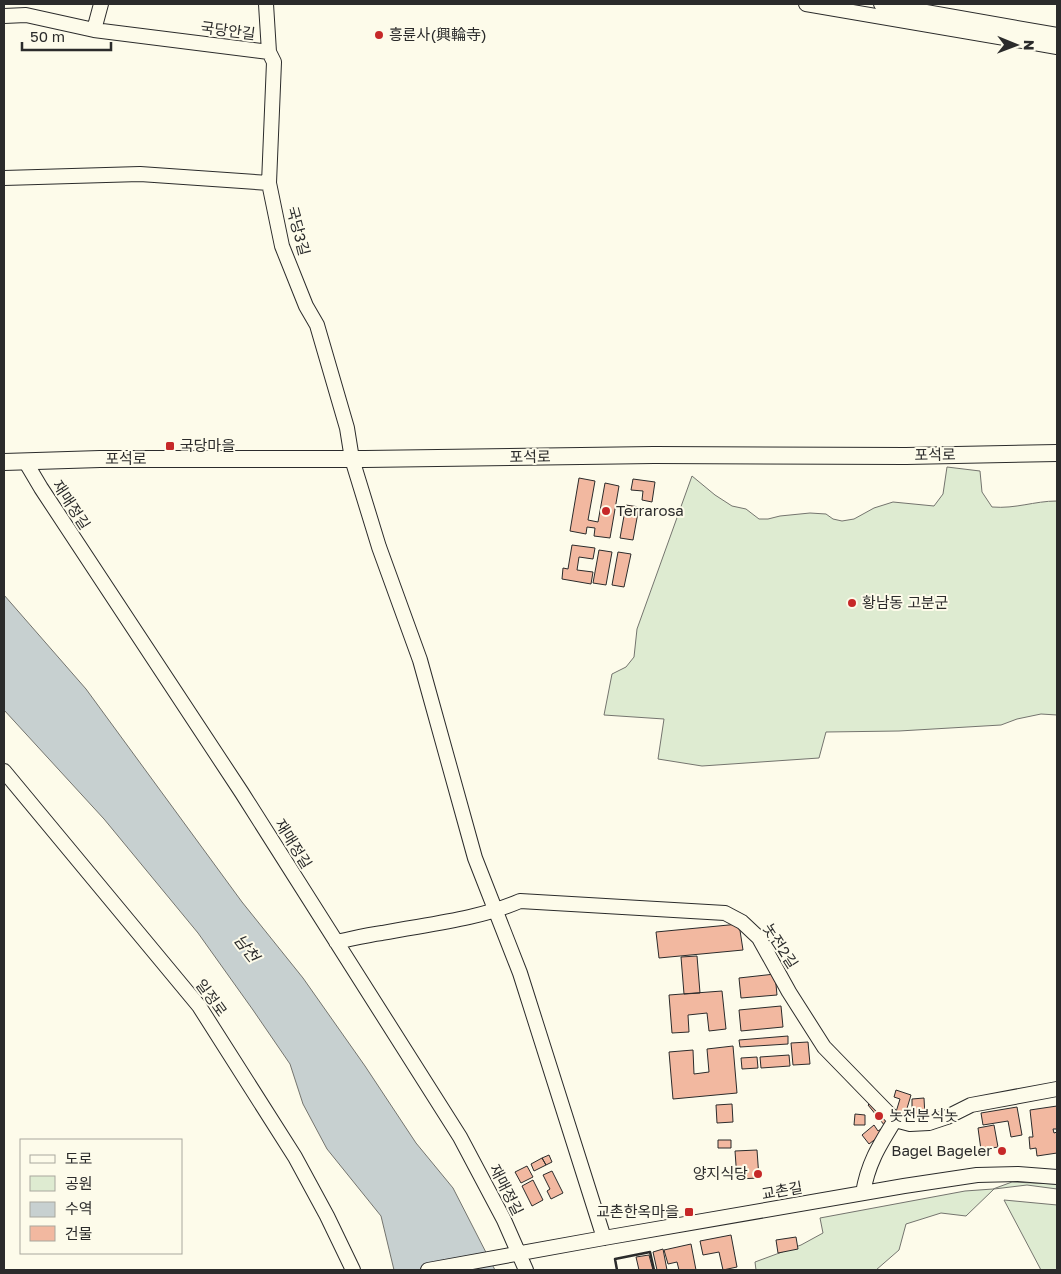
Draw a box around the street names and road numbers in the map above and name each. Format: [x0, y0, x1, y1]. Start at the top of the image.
street label: 국당안길 [200, 18, 257, 42]
street label: 국당3길 [284, 204, 314, 257]
street label: 포석로 [914, 445, 956, 463]
street label: 포석로 [509, 447, 551, 465]
street label: 포석로 [105, 449, 147, 467]
street label: 재매정길 [49, 476, 94, 533]
street label: 재매정길 [272, 815, 316, 872]
street label: 놋전2길 [760, 920, 802, 971]
street label: 일정로 [192, 975, 231, 1019]
street label: 재매정길 [486, 1161, 527, 1218]
street label: 교촌길 [760, 1178, 804, 1202]

